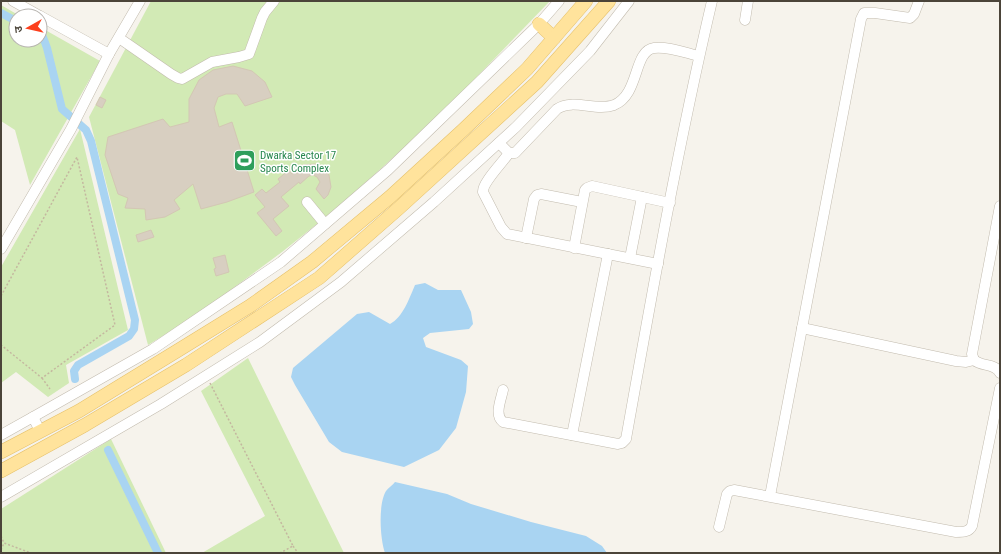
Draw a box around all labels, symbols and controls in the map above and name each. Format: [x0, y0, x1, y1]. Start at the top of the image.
north arrow [8, 8, 48, 48]
text: उ [12, 25, 25, 33]
sports icon: Dwarka Sector 17 Sports Complex [232, 148, 258, 174]
place label: Dwarka Sector 17 Sports Complex [260, 149, 336, 175]

